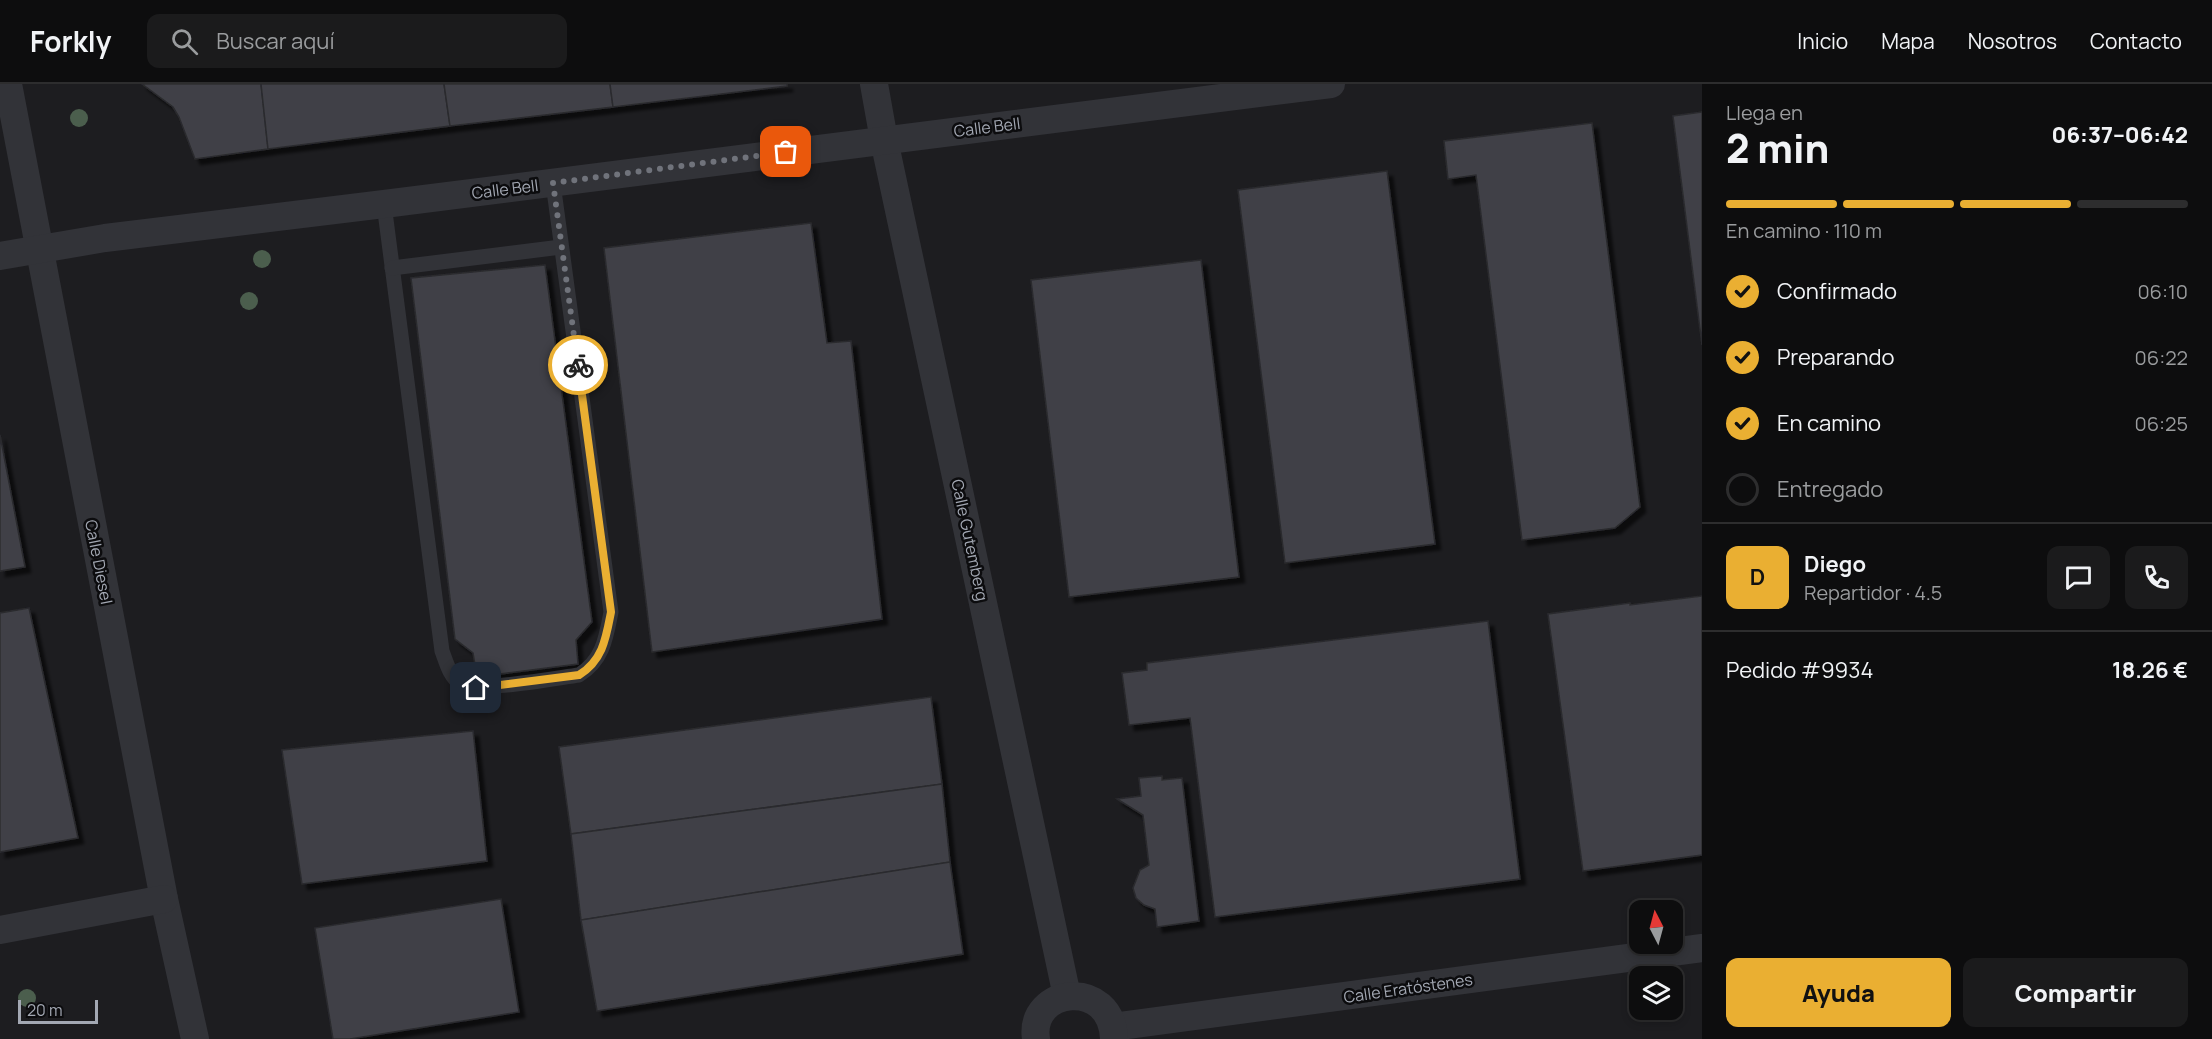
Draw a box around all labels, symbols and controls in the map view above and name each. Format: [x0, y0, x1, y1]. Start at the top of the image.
search box [147, 14, 567, 68]
text: Forkly [30, 22, 111, 60]
icon: search [168, 25, 201, 58]
text: Buscar aquí [216, 26, 335, 56]
text: Inicio [1797, 27, 1848, 55]
text: Mapa [1881, 27, 1935, 55]
text: Nosotros [1968, 27, 2057, 55]
text: Contacto [2090, 27, 2182, 55]
text: Llega en [1726, 99, 1803, 126]
street label: Calle Bell [952, 112, 1022, 142]
text: 06:37–06:42 [2052, 120, 2188, 150]
text: 2 min [1726, 121, 1829, 175]
pin [760, 126, 811, 177]
icon: bag [769, 135, 802, 168]
street label: Calle Bell [470, 174, 540, 204]
text: En camino · 110 m [1726, 217, 1882, 244]
icon: check [1726, 275, 1759, 308]
text: Confirmado [1777, 276, 1897, 306]
text: 06:10 [2137, 278, 2188, 305]
courier [548, 335, 608, 395]
icon: check [1726, 341, 1759, 374]
text: Preparando [1777, 342, 1895, 372]
text: 06:22 [2135, 344, 2188, 371]
icon: bike [562, 349, 595, 382]
icon: check [1726, 407, 1759, 440]
text: En camino [1777, 408, 1881, 438]
text: 06:25 [2134, 410, 2188, 437]
text: Entregado [1777, 474, 1883, 504]
street label: Calle Gutemberg [946, 477, 994, 603]
street label: Calle Diesel [80, 518, 118, 606]
button: chat [2047, 546, 2110, 609]
button: phone [2125, 546, 2188, 609]
text: Diego [1804, 549, 1866, 579]
text: D [1750, 562, 1765, 592]
text: Repartidor · 4.5 [1804, 579, 1942, 606]
text: Pedido #9934 [1726, 655, 1873, 685]
text: 18.26 € [2112, 655, 2188, 685]
pin [450, 662, 501, 713]
icon: home [459, 671, 492, 704]
north arrow [1629, 900, 1683, 954]
map controls [1629, 900, 1683, 1020]
button: Ayuda [1726, 958, 1951, 1027]
button: Compartir [1963, 958, 2188, 1027]
button: layers [1629, 966, 1683, 1020]
street label: Calle Eratóstenes [1342, 968, 1474, 1008]
scale bar [18, 997, 98, 1024]
text: 20 m [27, 999, 63, 1021]

